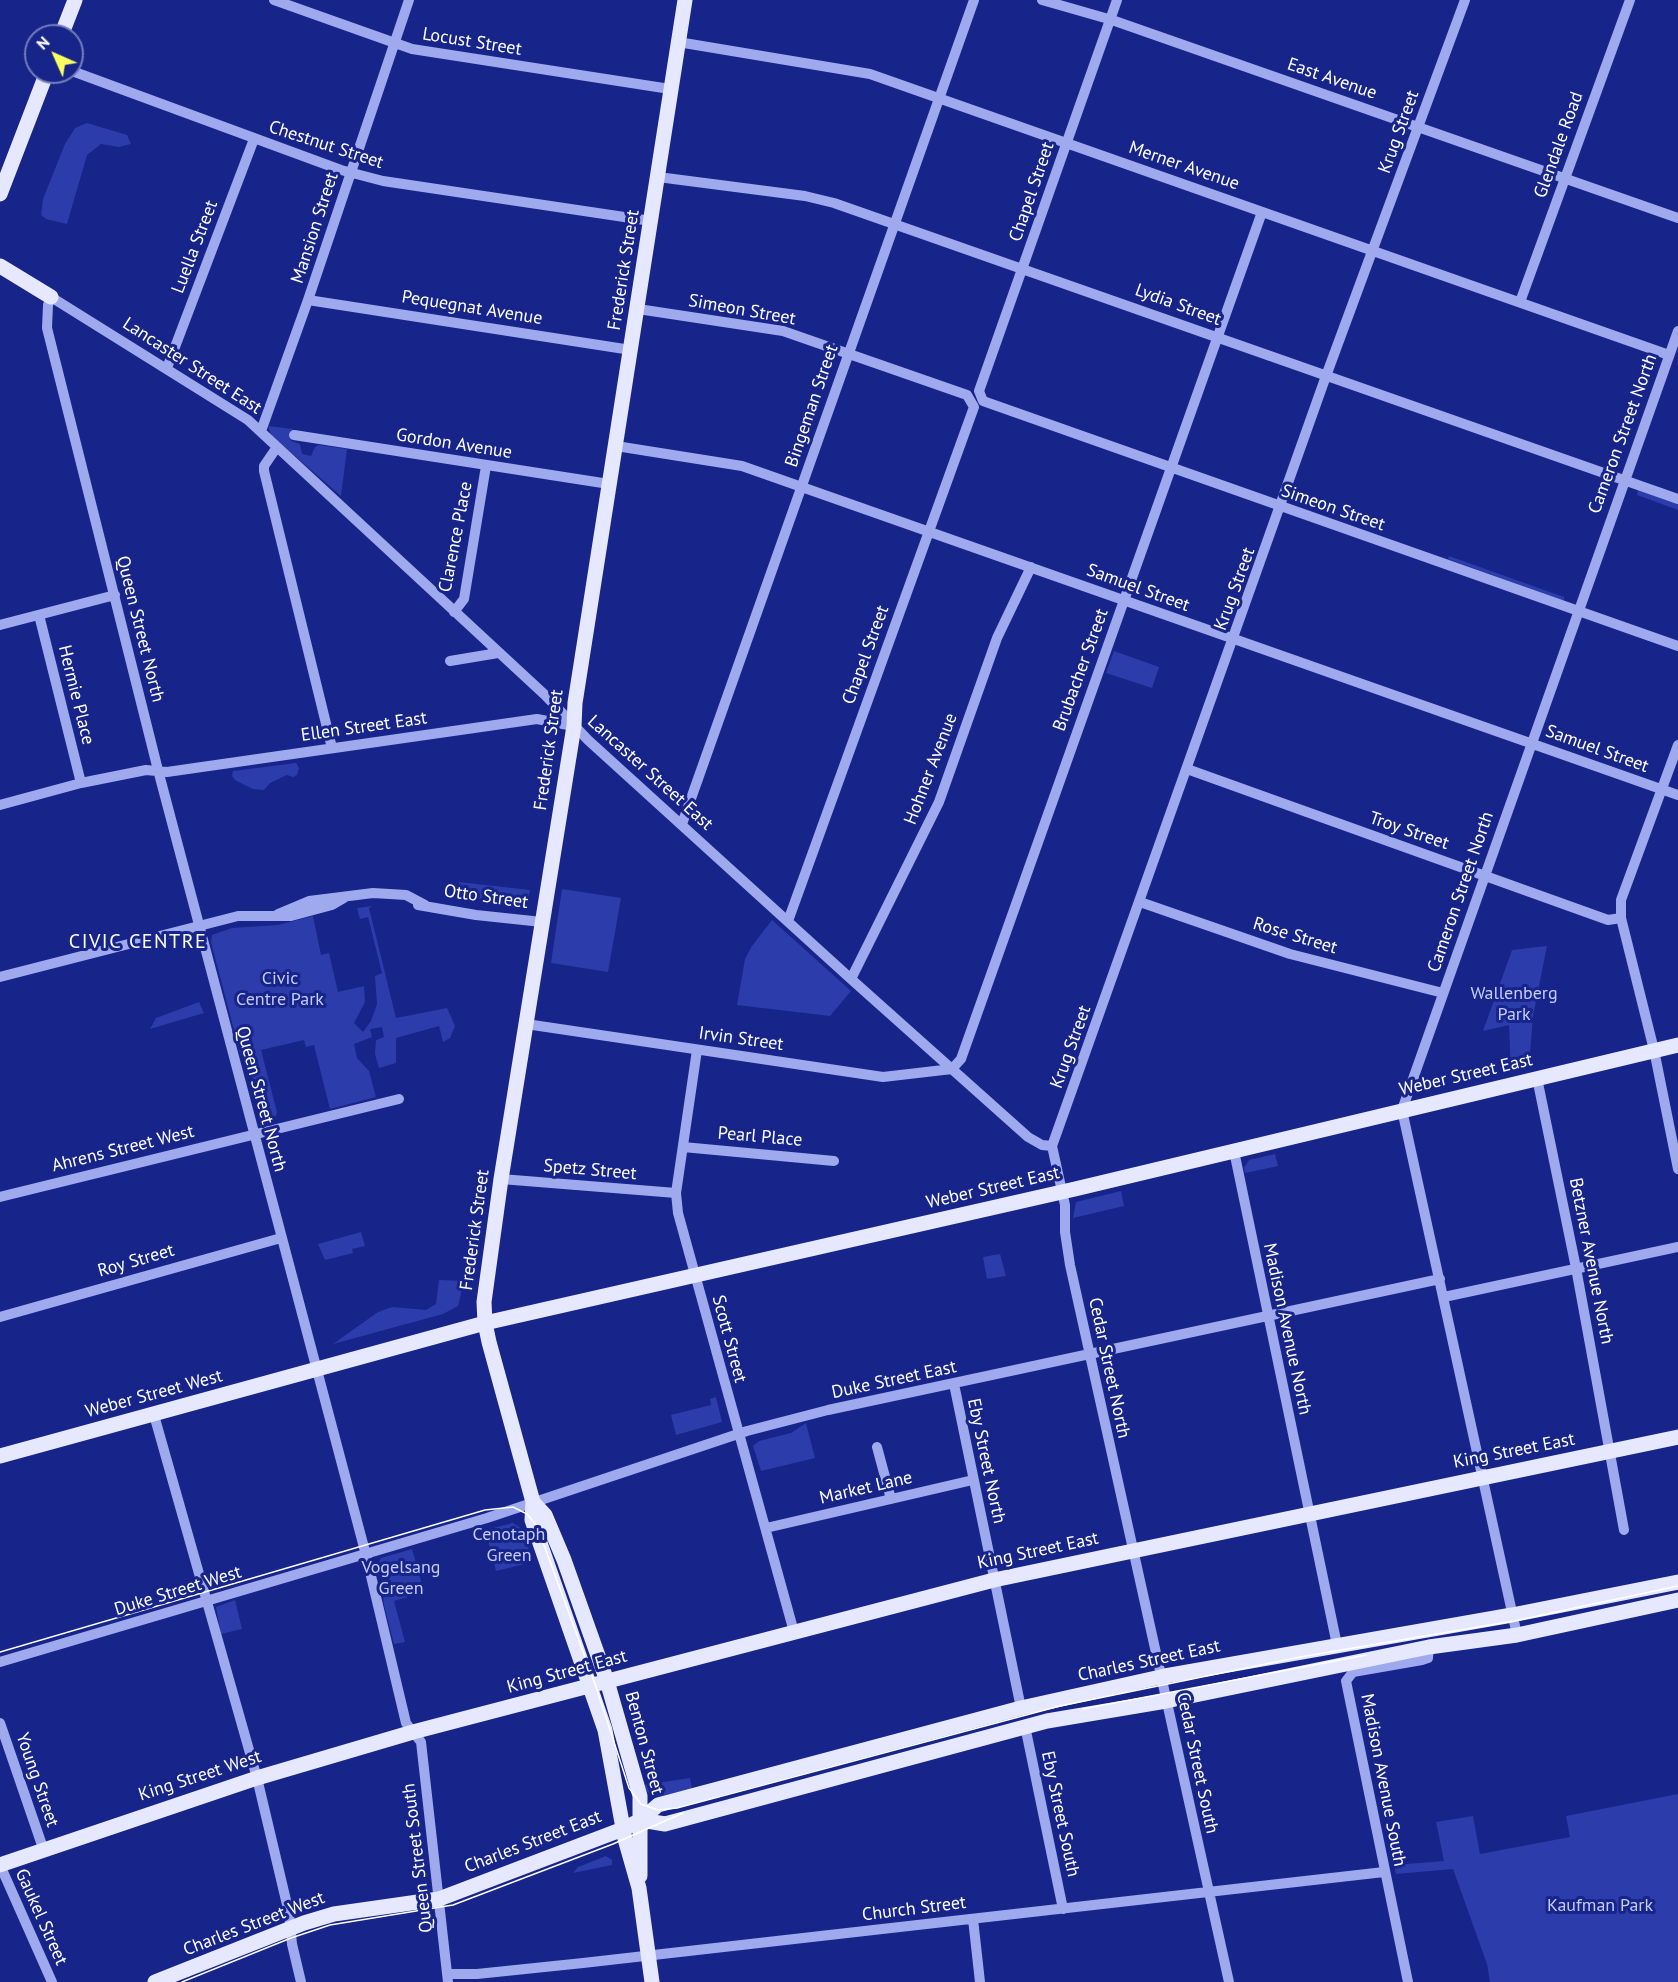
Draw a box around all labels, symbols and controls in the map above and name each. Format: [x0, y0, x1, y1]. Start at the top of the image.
street label: Locust Street [421, 23, 523, 61]
north arrow [24, 24, 84, 84]
text: N [32, 32, 53, 53]
street label: East Avenue [1284, 54, 1380, 104]
street label: Krug Street [1374, 88, 1424, 176]
street label: Glendale Road [1530, 89, 1588, 201]
street label: Chestnut Street [266, 116, 386, 174]
street label: Merner Avenue [1126, 137, 1242, 195]
street label: Chapel Street [1005, 139, 1059, 245]
street label: Mansion Street [287, 170, 343, 286]
street label: Luella Street [167, 197, 223, 297]
street label: Frederick Street [604, 208, 644, 332]
street label: Lydia Street [1132, 279, 1224, 331]
street label: Pequegnat Avenue [400, 286, 544, 330]
street label: Simeon Street [687, 290, 797, 330]
street label: Lancaster Street East [118, 313, 266, 419]
street label: Bingeman Street [781, 342, 843, 470]
street label: Cameron Street North [1584, 351, 1662, 517]
street label: Gordon Avenue [395, 424, 513, 464]
street label: Clarence Place [435, 480, 477, 594]
street label: Simeon Street [1278, 480, 1388, 536]
street label: Krug Street [1210, 545, 1260, 633]
street label: Queen Street North [111, 554, 169, 704]
street label: Samuel Street [1084, 559, 1192, 617]
street label: Chapel Street [838, 602, 894, 708]
street label: Brubacher Street [1049, 606, 1113, 734]
street label: Hermie Place [53, 643, 99, 747]
street label: Frederick Street [530, 688, 568, 812]
street label: Ellen Street East [300, 707, 428, 747]
street label: Hohner Avenue [900, 710, 962, 828]
street label: Lancaster Street East [583, 711, 717, 835]
street label: Samuel Street [1543, 720, 1651, 778]
street label: Troy Street [1366, 807, 1452, 855]
street label: Cameron Street North [1423, 809, 1499, 975]
street label: Otto Street [443, 880, 529, 914]
street label: Rose Street [1250, 913, 1340, 959]
district label: CIVIC CENTRE [69, 930, 207, 954]
park label: Civic Centre Park [236, 968, 324, 1010]
park label: Wallenberg Park [1470, 983, 1558, 1026]
street label: Krug Street [1046, 1003, 1096, 1091]
street label: Irvin Street [697, 1022, 785, 1056]
street label: Queen Street North [231, 1024, 291, 1174]
street label: Weber Street East [1397, 1049, 1535, 1101]
street label: Ahrens Street West [50, 1121, 196, 1177]
street label: Pearl Place [717, 1123, 803, 1151]
street label: Spetz Street [543, 1155, 637, 1185]
street label: Weber Street East [924, 1162, 1062, 1214]
street label: Frederick Street [456, 1168, 494, 1292]
street label: Betzner Avenue North [1564, 1176, 1618, 1346]
street label: Roy Street [95, 1240, 177, 1282]
street label: Madison Avenue North [1258, 1241, 1316, 1417]
street label: Scott Street [707, 1293, 751, 1385]
street label: Cedar Street North [1084, 1296, 1134, 1440]
street label: Duke Street East [830, 1356, 958, 1404]
street label: Weber Street West [83, 1365, 225, 1423]
street label: Eby Street North [962, 1396, 1010, 1526]
street label: King Street East [1451, 1429, 1577, 1473]
street label: Market Lane [817, 1467, 915, 1509]
park label: Cenotaph Green [473, 1524, 545, 1567]
street label: King Street East [976, 1528, 1100, 1574]
park label: Vogelsang Green [362, 1557, 440, 1600]
street label: Duke Street West [112, 1561, 244, 1621]
street label: Charles Street East [1076, 1635, 1222, 1687]
street label: King Street East [505, 1646, 629, 1698]
street label: Benton Street [620, 1689, 668, 1797]
street label: Cedar Street South [1171, 1690, 1223, 1836]
street label: Madison Avenue South [1356, 1692, 1410, 1868]
street label: Young Street [11, 1730, 63, 1830]
street label: King Street West [136, 1746, 264, 1806]
street label: Eby Street South [1036, 1749, 1084, 1879]
street label: Queen Street South [398, 1782, 438, 1934]
street label: Charles Street East [461, 1806, 605, 1878]
street label: Gaukel Street [10, 1865, 72, 1969]
street label: Charles Street West [180, 1887, 328, 1961]
street label: Church Street [861, 1892, 967, 1926]
park label: Kaufman Park [1547, 1895, 1653, 1917]

